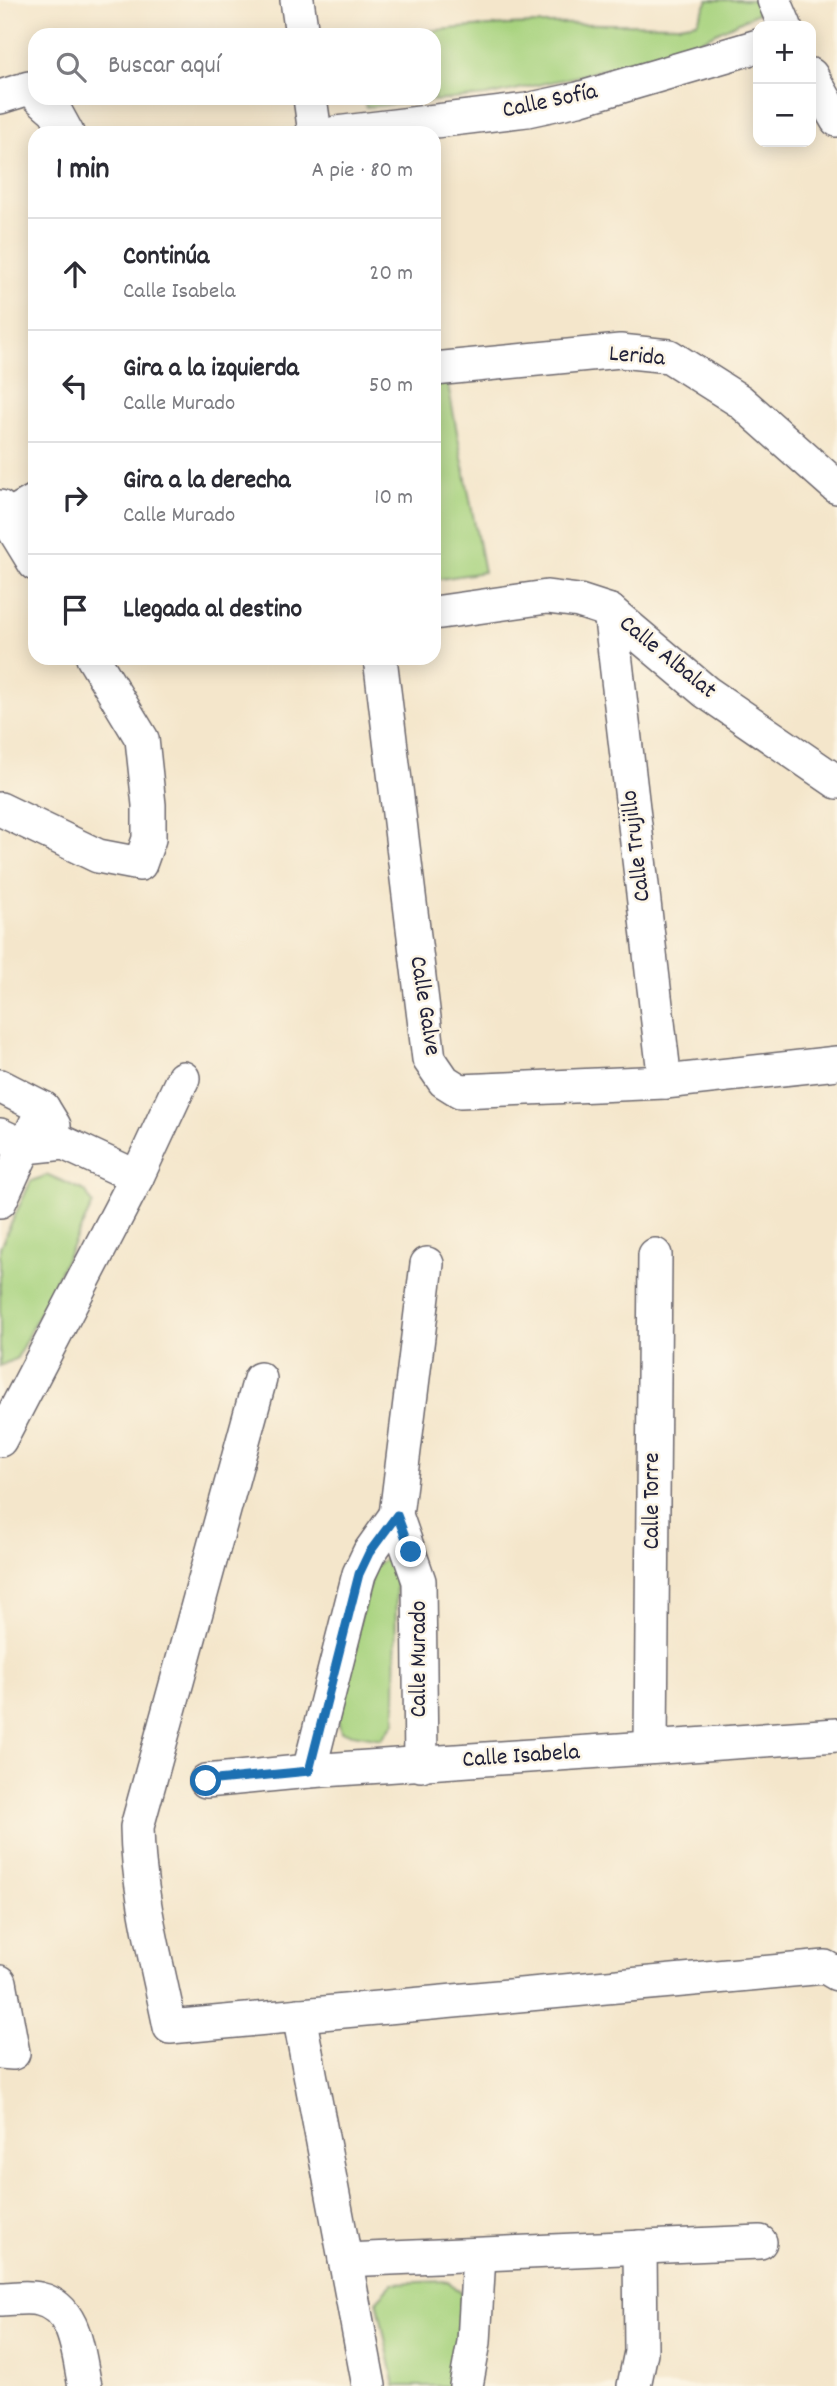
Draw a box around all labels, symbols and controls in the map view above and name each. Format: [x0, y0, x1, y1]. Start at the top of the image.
map controls [753, 21, 816, 147]
button: + [753, 21, 816, 84]
search box [28, 28, 441, 105]
icon: search [52, 48, 90, 86]
text: Buscar aquí [108, 48, 220, 85]
street label: Calle Sofía [500, 75, 601, 129]
button: − [753, 84, 816, 147]
text: 1 min [56, 150, 109, 193]
text: A pie · 80 m [312, 155, 413, 188]
text: Continúa [123, 239, 209, 276]
icon: ahead [56, 255, 94, 293]
text: 20 m [369, 258, 413, 291]
text: Calle Isabela [123, 276, 235, 309]
street label: Lerida [608, 338, 667, 376]
text: Gira a la izquierda [123, 351, 299, 388]
icon: left [56, 367, 94, 405]
text: 50 m [369, 370, 413, 403]
text: Calle Murado [123, 388, 235, 421]
text: Gira a la derecha [123, 463, 290, 500]
icon: right [56, 479, 94, 517]
text: 10 m [374, 482, 413, 515]
text: Calle Murado [123, 500, 235, 533]
icon: arrive [56, 591, 94, 629]
text: Llegada al destino [123, 592, 302, 629]
street label: Calle Albalat [611, 608, 723, 708]
street label: Calle Trujillo [613, 788, 661, 904]
street label: Calle Galve [399, 954, 449, 1058]
street label: Calle Torre [636, 1452, 670, 1550]
route end [395, 1536, 426, 1567]
street label: Calle Murado [403, 1600, 437, 1718]
street label: Calle Isabela [461, 1736, 581, 1778]
route start [190, 1765, 221, 1796]

